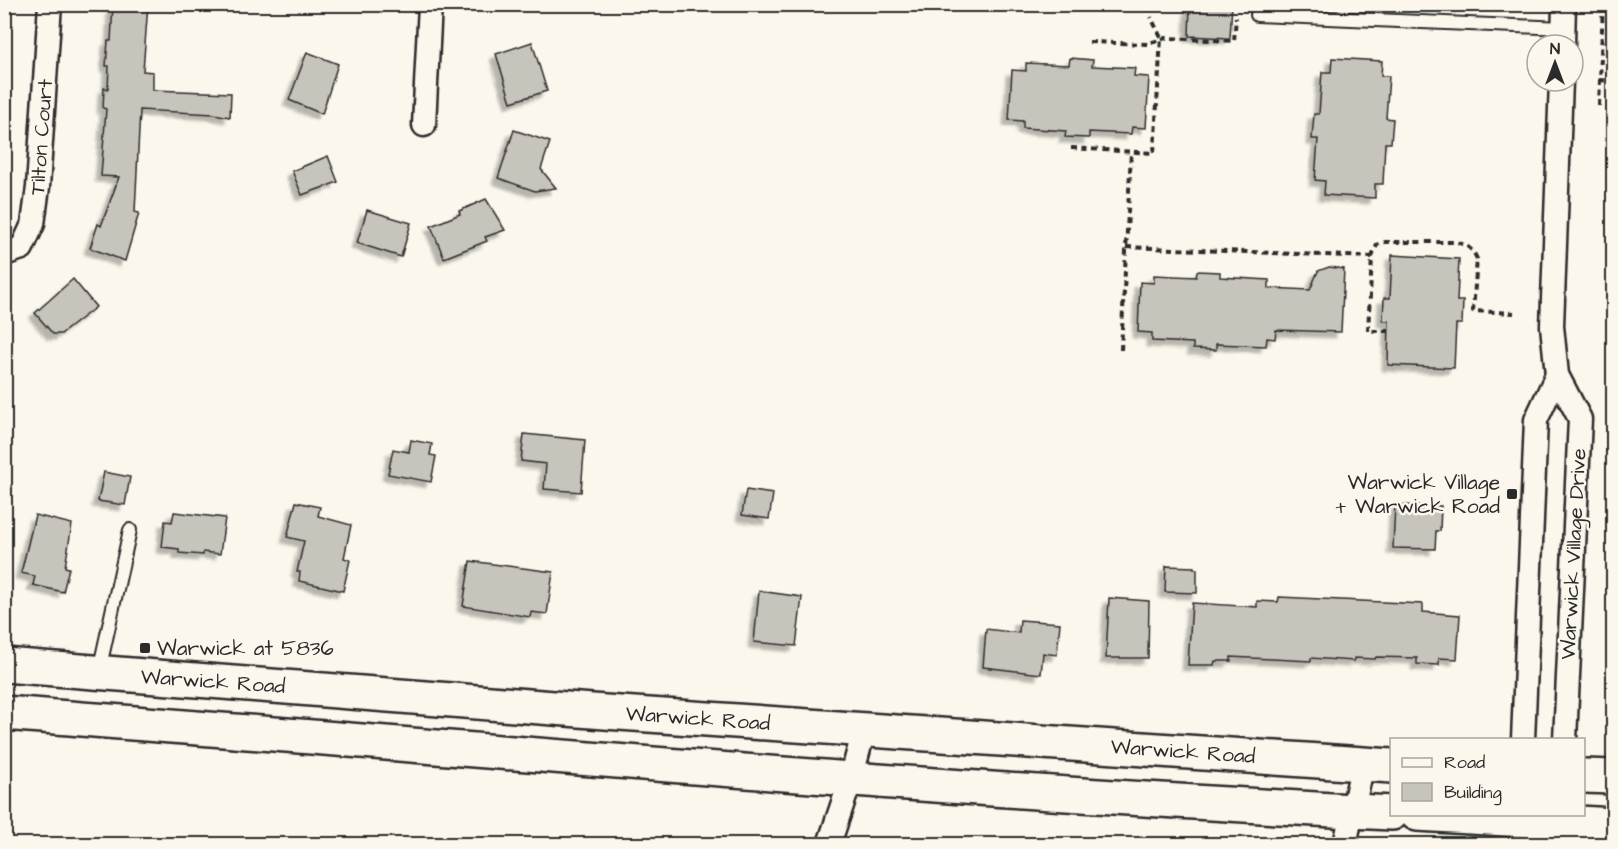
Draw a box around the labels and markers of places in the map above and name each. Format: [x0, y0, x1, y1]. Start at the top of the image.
place label: Warwick Village + Warwick Road [1336, 468, 1500, 521]
marker: Warwick Village + Warwick Road [1505, 487, 1519, 501]
place label: Warwick at 5836 [157, 634, 334, 663]
marker: Warwick at 5836 [138, 641, 152, 655]

